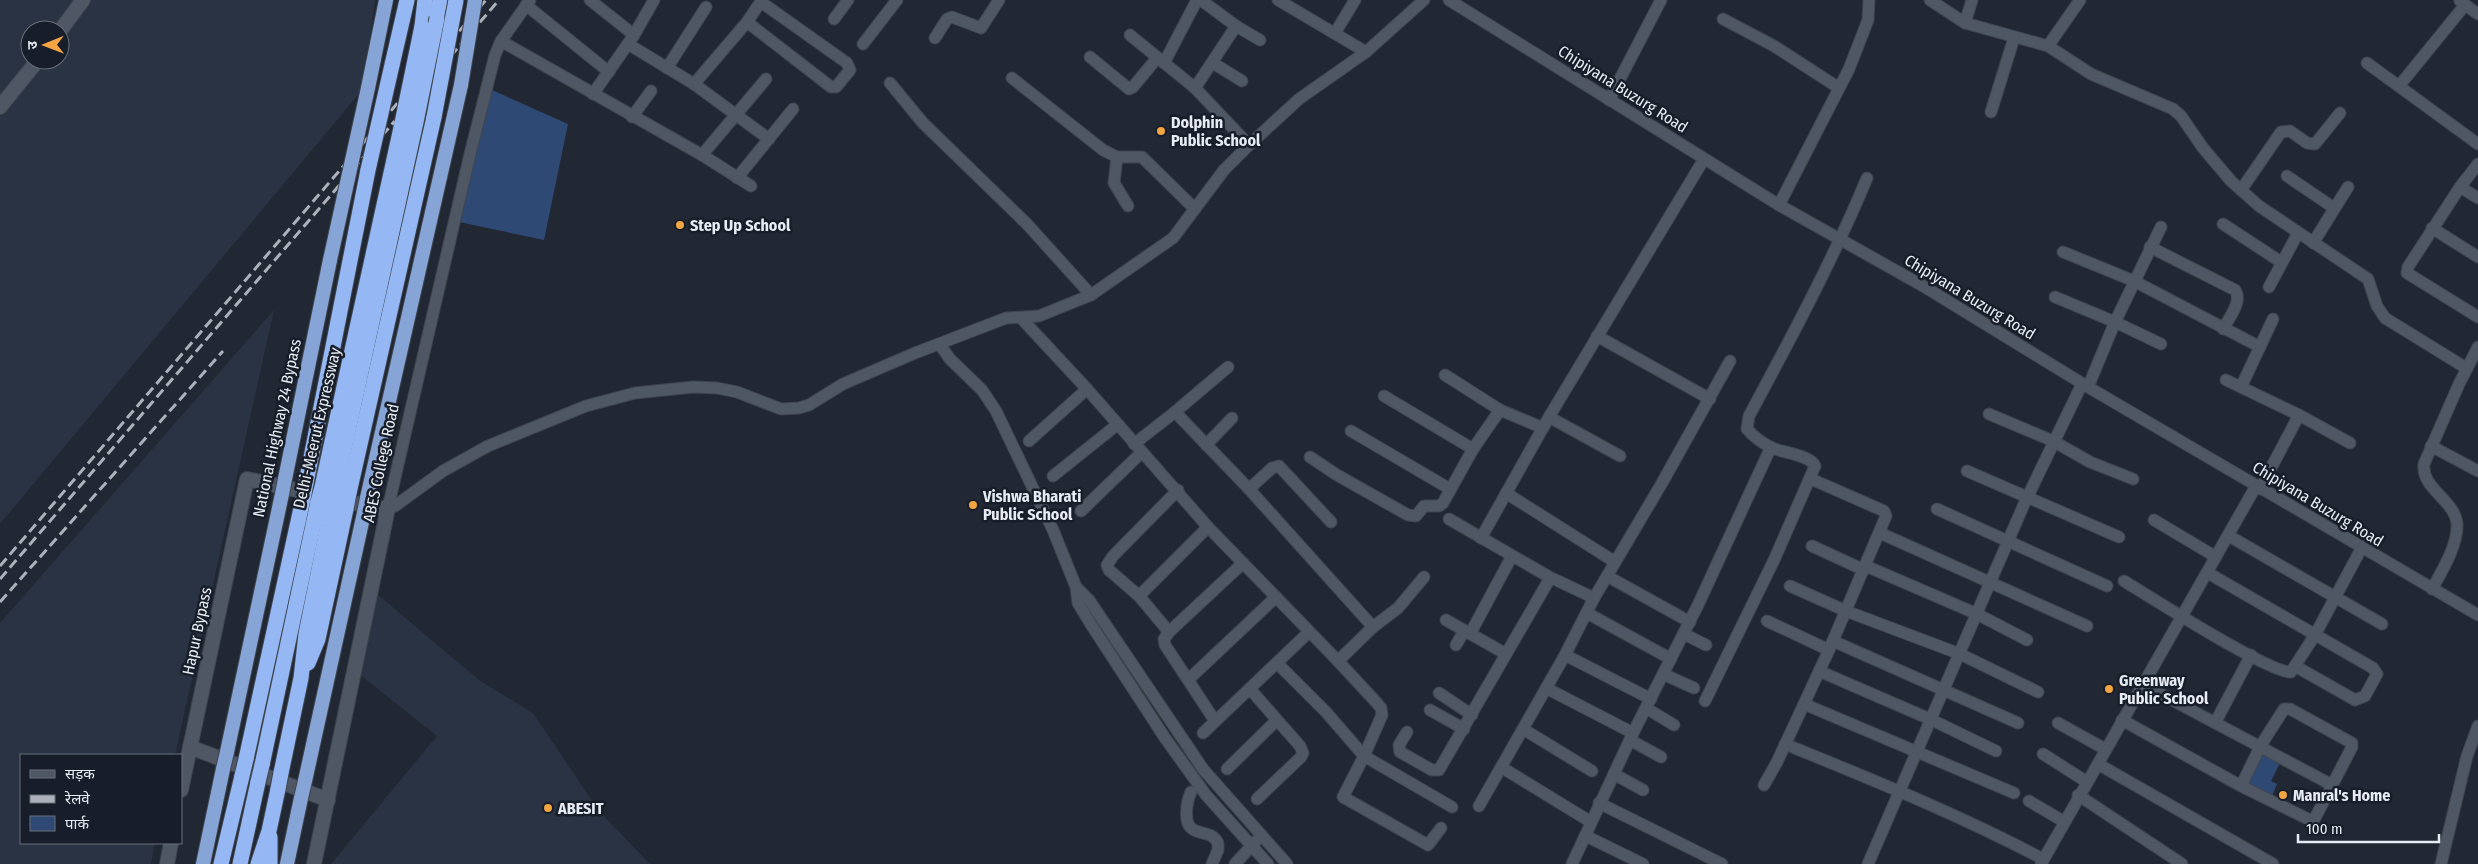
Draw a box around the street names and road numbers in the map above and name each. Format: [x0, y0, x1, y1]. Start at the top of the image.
street label: Chipiyana Buzurg Road [1555, 41, 1691, 137]
street label: Chipiyana Buzurg Road [1901, 250, 2039, 344]
street label: National Highway 24 Bypass [249, 337, 305, 519]
street label: Delhi-Meerut Expressway [289, 345, 345, 510]
street label: ABES College Road [359, 402, 403, 524]
street label: Chipiyana Buzurg Road [2249, 457, 2387, 551]
street label: Hapur Bypass [178, 585, 216, 677]

